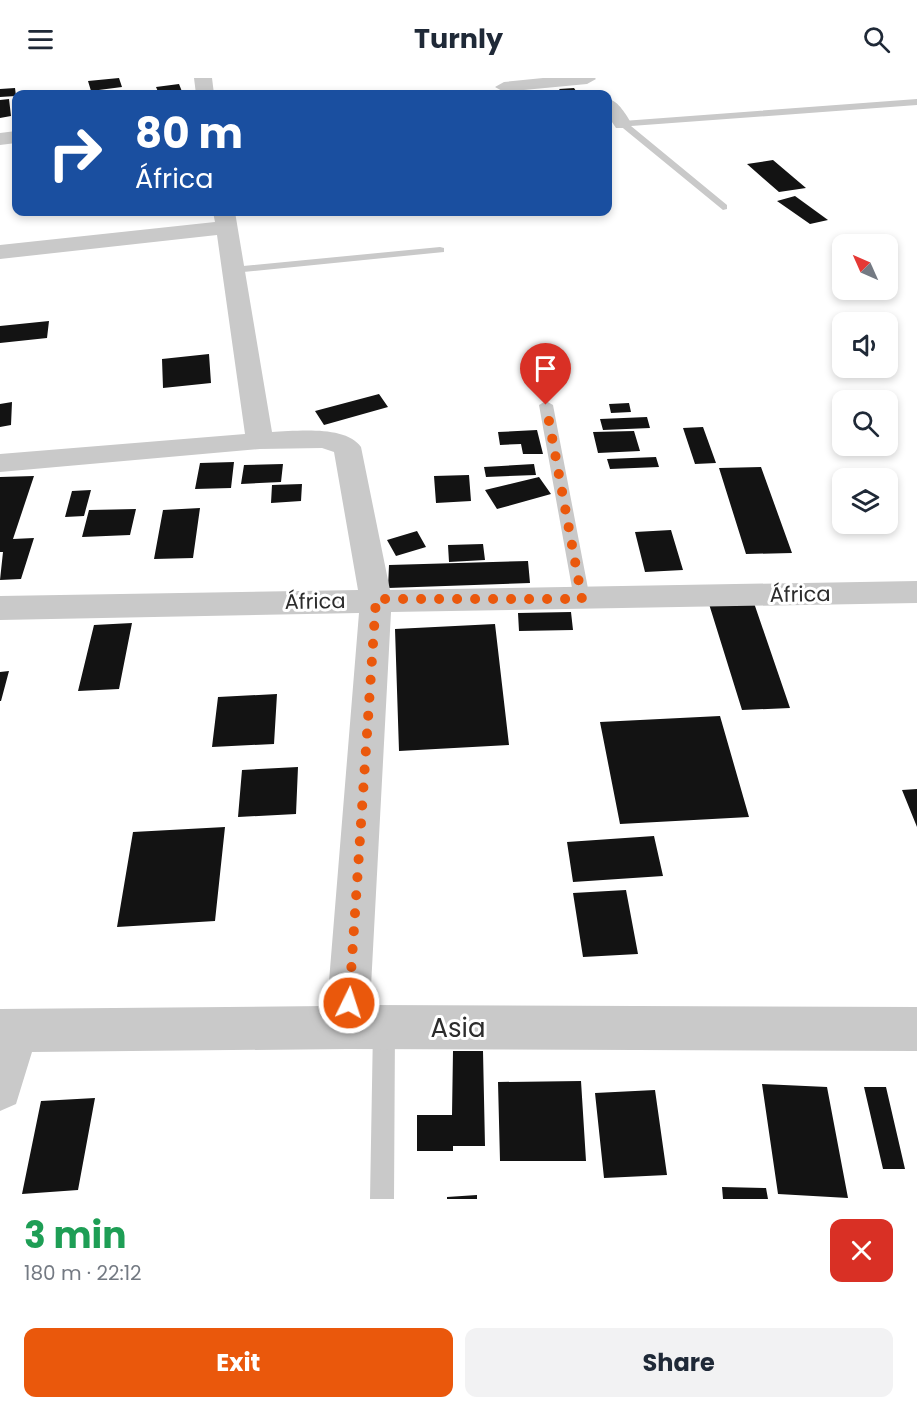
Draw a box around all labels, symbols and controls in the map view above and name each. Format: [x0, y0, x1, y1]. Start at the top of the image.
text: Turnly [414, 20, 503, 57]
icon: menu [24, 23, 57, 56]
icon: search [860, 23, 893, 56]
text: 80 m [135, 104, 243, 163]
icon: right [36, 114, 114, 192]
text: África [135, 160, 213, 197]
north arrow [832, 234, 898, 300]
map controls [832, 234, 898, 534]
button: sound [832, 312, 898, 378]
pin [520, 343, 571, 405]
icon: arrive [529, 352, 562, 385]
button: search [832, 390, 898, 456]
button: layers [832, 468, 898, 534]
street label: África [769, 579, 831, 609]
street label: África [284, 586, 346, 616]
position arrow [317, 971, 381, 1035]
street label: Asia [430, 1010, 486, 1046]
text: 3 min [24, 1210, 126, 1261]
button: close [830, 1219, 893, 1282]
text: 180 m · 22:12 [24, 1259, 142, 1287]
button: Exit [24, 1328, 453, 1397]
button: Share [465, 1328, 893, 1397]

